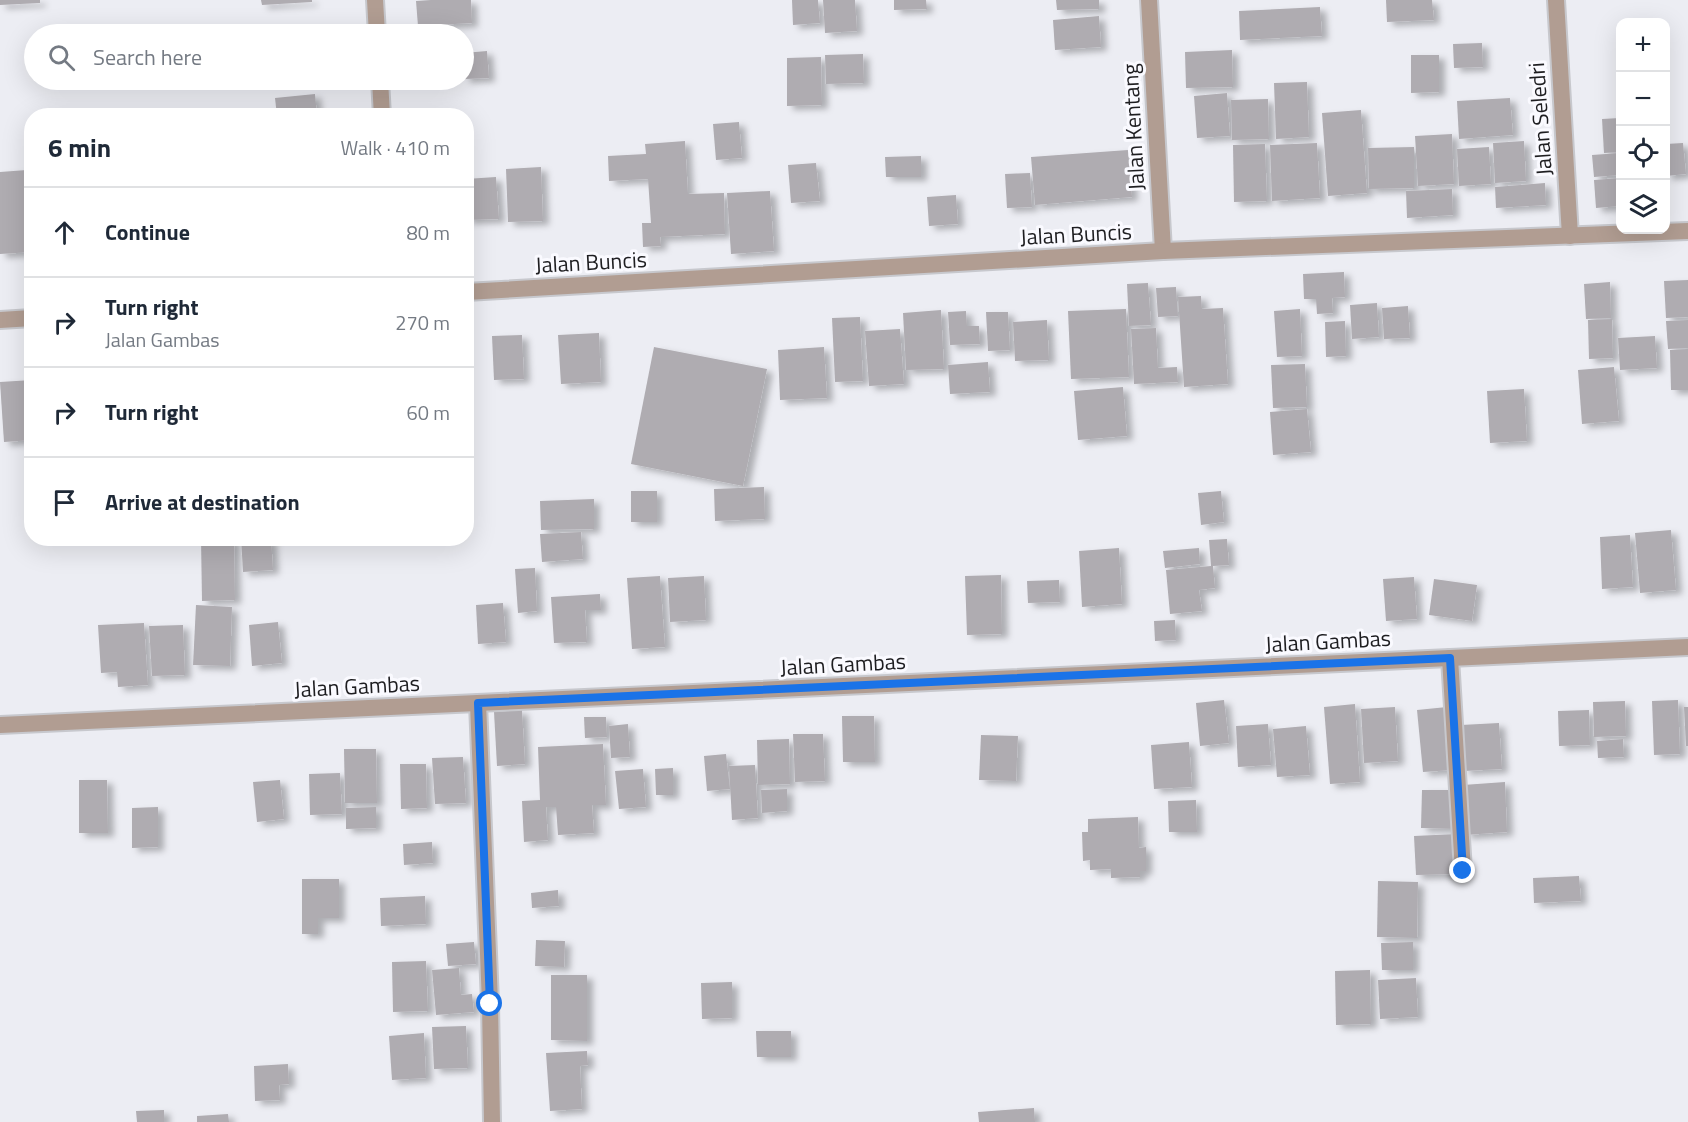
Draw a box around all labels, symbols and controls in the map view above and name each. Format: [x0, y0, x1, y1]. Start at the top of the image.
map controls [1616, 18, 1670, 234]
button: + [1616, 18, 1670, 72]
search box [24, 24, 474, 90]
text: Search here [93, 40, 202, 74]
icon: search [45, 41, 78, 74]
street label: Jalan Seledri [1519, 61, 1561, 177]
street label: Jalan Kentang [1113, 63, 1153, 191]
button: − [1616, 72, 1670, 126]
button: locate [1616, 126, 1670, 180]
text: 6 min [48, 128, 111, 167]
text: Walk · 410 m [341, 132, 450, 163]
button: layers [1616, 180, 1670, 234]
street label: Jalan Buncis [1019, 214, 1133, 254]
text: Continue [105, 215, 190, 249]
icon: ahead [48, 216, 81, 249]
text: 80 m [406, 217, 450, 248]
street label: Jalan Buncis [534, 242, 648, 282]
text: Turn right [105, 290, 199, 324]
icon: right [48, 306, 81, 339]
text: 270 m [395, 307, 450, 338]
text: Jalan Gambas [105, 324, 219, 355]
text: Turn right [105, 395, 199, 429]
icon: right [48, 396, 81, 429]
text: 60 m [406, 397, 450, 428]
text: Arrive at destination [105, 485, 300, 519]
icon: arrive [48, 486, 81, 519]
street label: Jalan Gambas [1264, 621, 1392, 661]
street label: Jalan Gambas [779, 644, 907, 684]
street label: Jalan Gambas [293, 666, 421, 706]
route end [1449, 857, 1475, 883]
route start [476, 990, 502, 1016]

